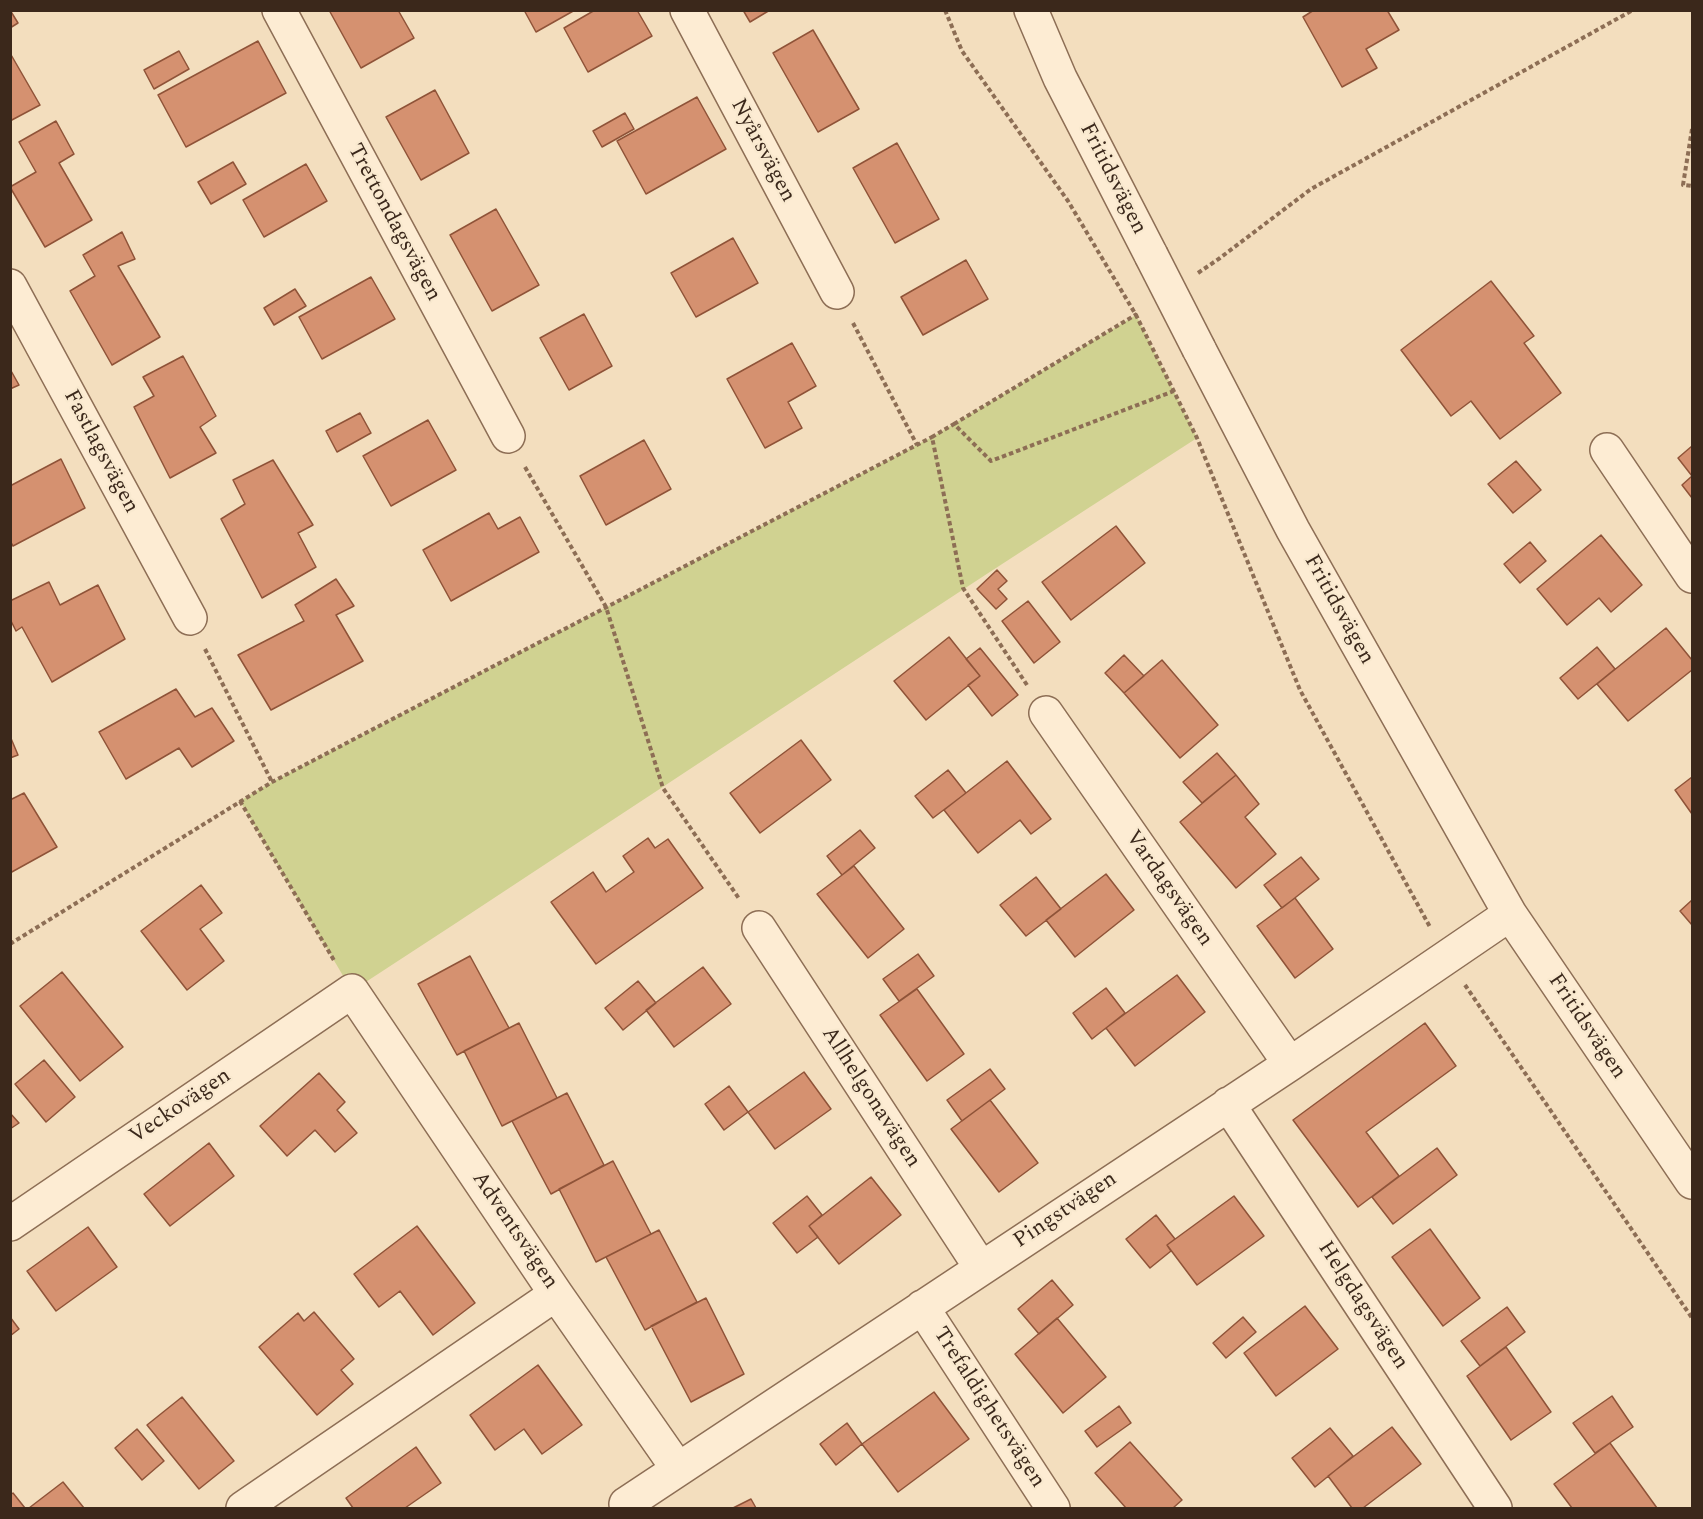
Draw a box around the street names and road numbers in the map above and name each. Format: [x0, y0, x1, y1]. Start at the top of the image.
street label: Nyårsvägen [724, 95, 800, 207]
street label: Fritidsvägen [1073, 119, 1151, 239]
street label: Trettondagsvägen [340, 140, 446, 306]
street label: Fastlagsvägen [56, 386, 144, 518]
street label: Fritidsvägen [1297, 551, 1379, 669]
street label: Vardagsvägen [1118, 826, 1218, 952]
street label: Fritidsvägen [1541, 969, 1631, 1085]
street label: Allhelgonavägen [815, 1023, 925, 1173]
street label: Veckovägen [125, 1063, 237, 1151]
street label: Adventsvägen [465, 1167, 563, 1295]
street label: Pingstvägen [1009, 1167, 1123, 1255]
street label: Helgdagsvägen [1311, 1237, 1413, 1375]
street label: Trefaldighetsvägen [926, 1323, 1050, 1493]

